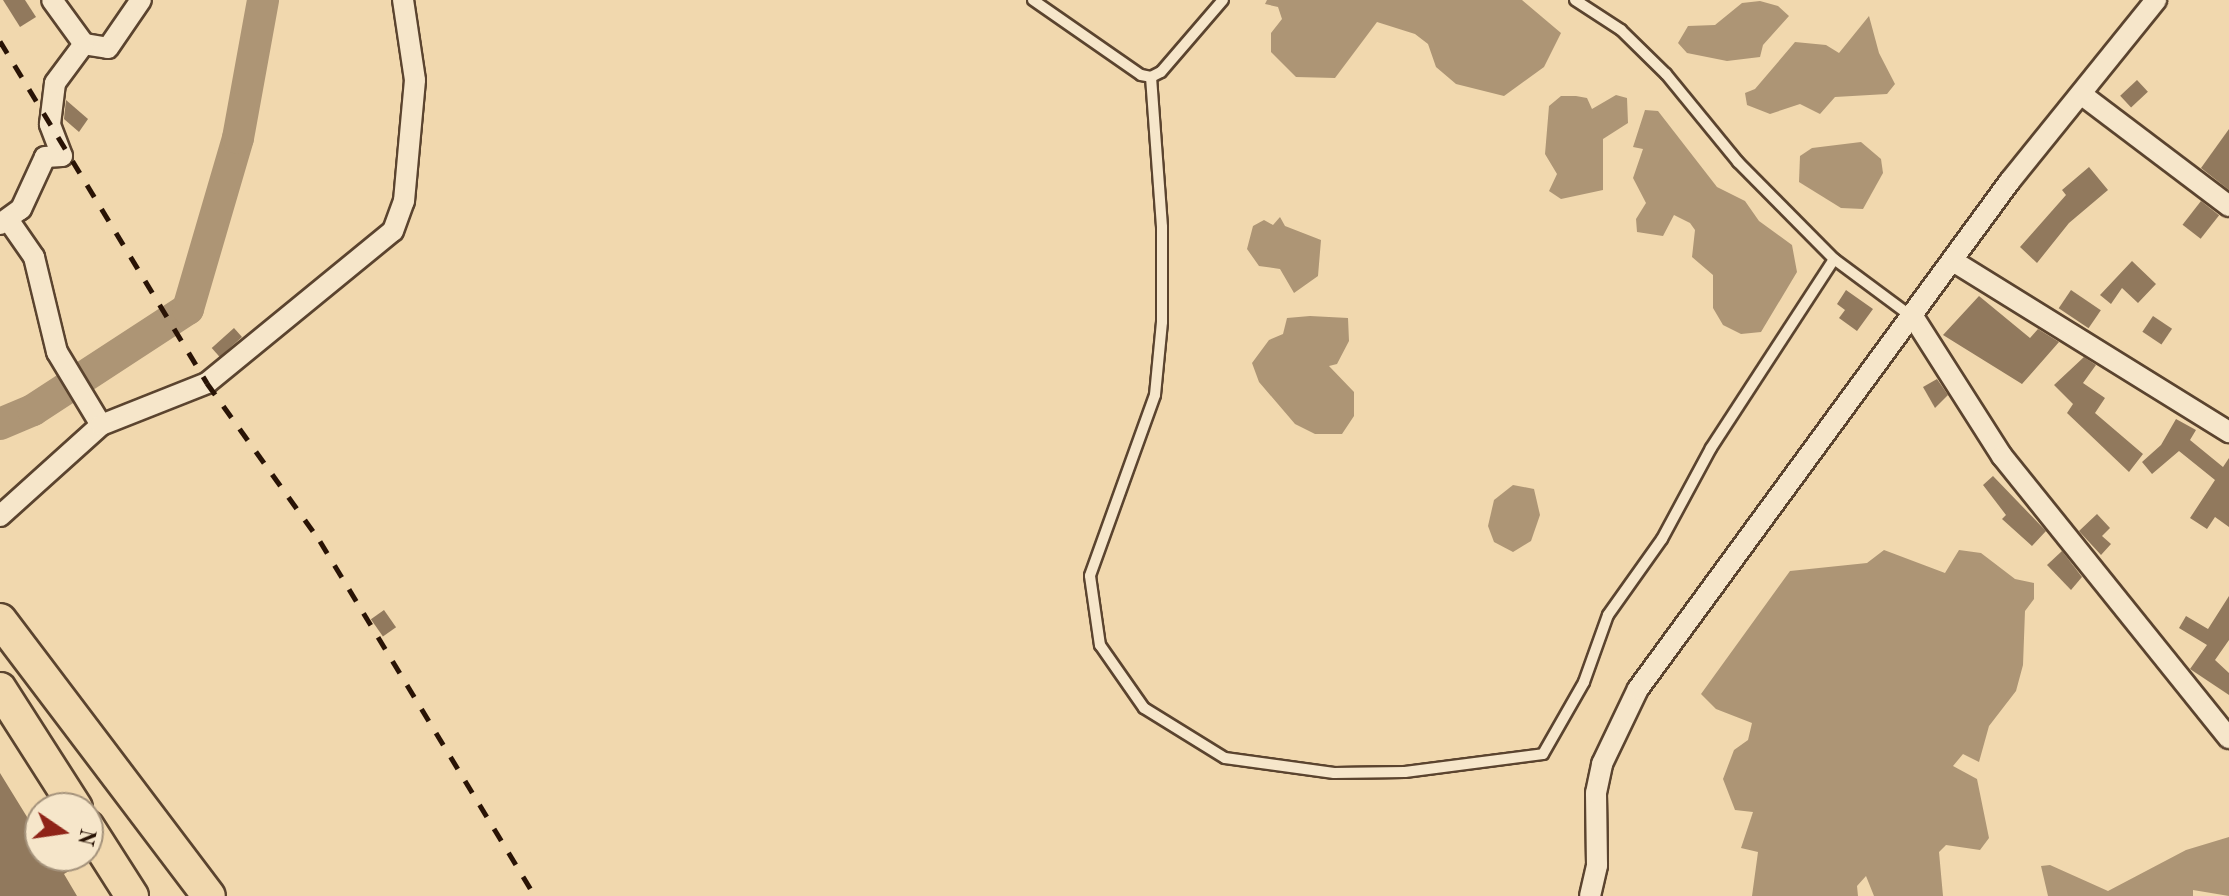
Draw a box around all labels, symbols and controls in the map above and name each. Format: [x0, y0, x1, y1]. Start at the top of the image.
north arrow [24, 792, 104, 872]
text: N [73, 826, 98, 848]

